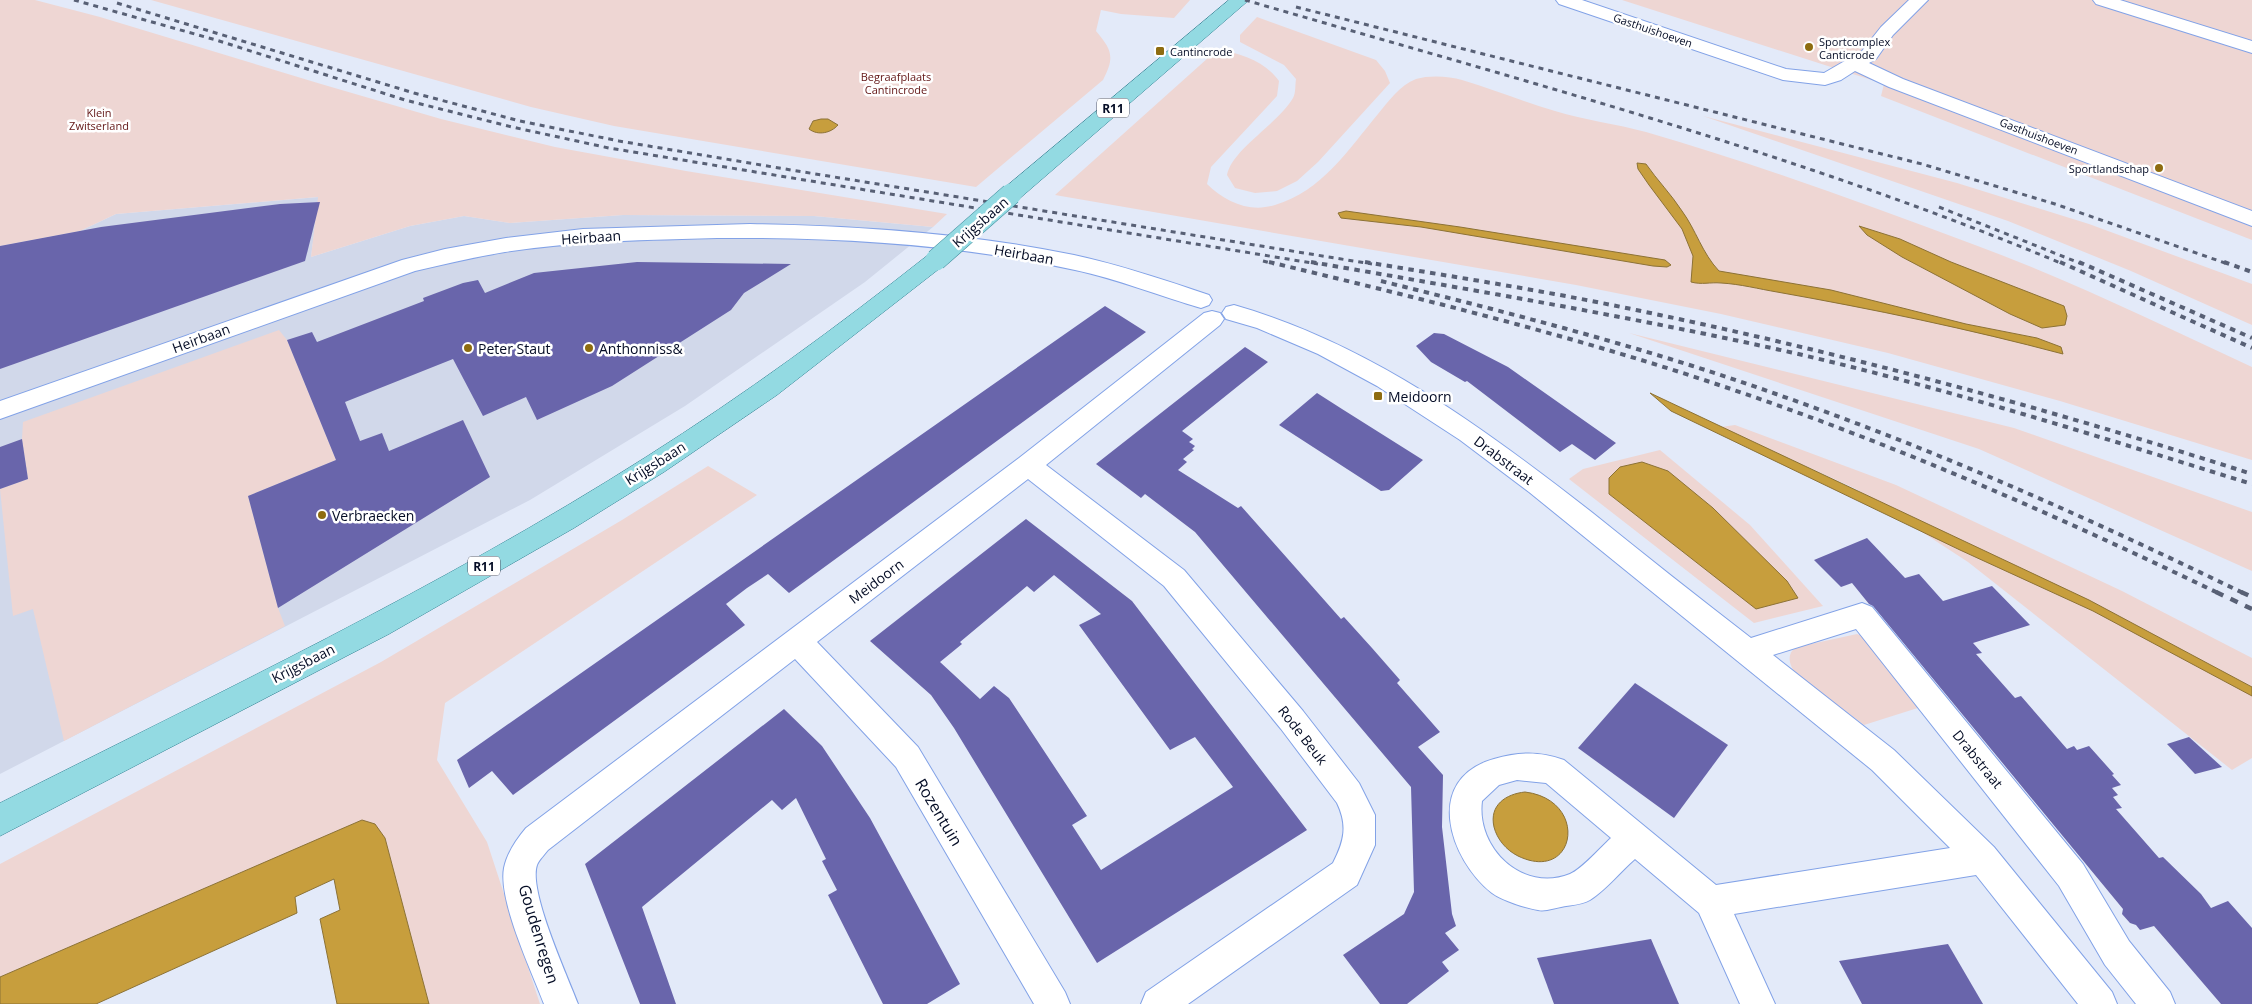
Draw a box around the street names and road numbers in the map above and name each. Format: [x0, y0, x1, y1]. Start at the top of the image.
street label: Gasthuishoeven [1611, 9, 1695, 51]
road number: R11 [1097, 99, 1129, 118]
street label: Gasthuishoeven [1998, 114, 2080, 158]
street label: Krijgsbaan [948, 192, 1012, 252]
street label: Heirbaan [560, 225, 622, 249]
street label: Heirbaan [993, 239, 1055, 269]
street label: Heirbaan [169, 319, 233, 357]
street label: Drabstraat [1470, 431, 1538, 489]
street label: Krijgsbaan [621, 437, 689, 489]
street label: Meidoorn [845, 554, 907, 608]
road number: R11 [468, 556, 500, 576]
street label: Krijgsbaan [268, 639, 338, 687]
street label: Rode Beuk [1274, 702, 1332, 769]
street label: Drabstraat [1949, 726, 2007, 792]
street label: Rozentuin [910, 774, 968, 850]
street label: Goudenregen [513, 882, 565, 986]

